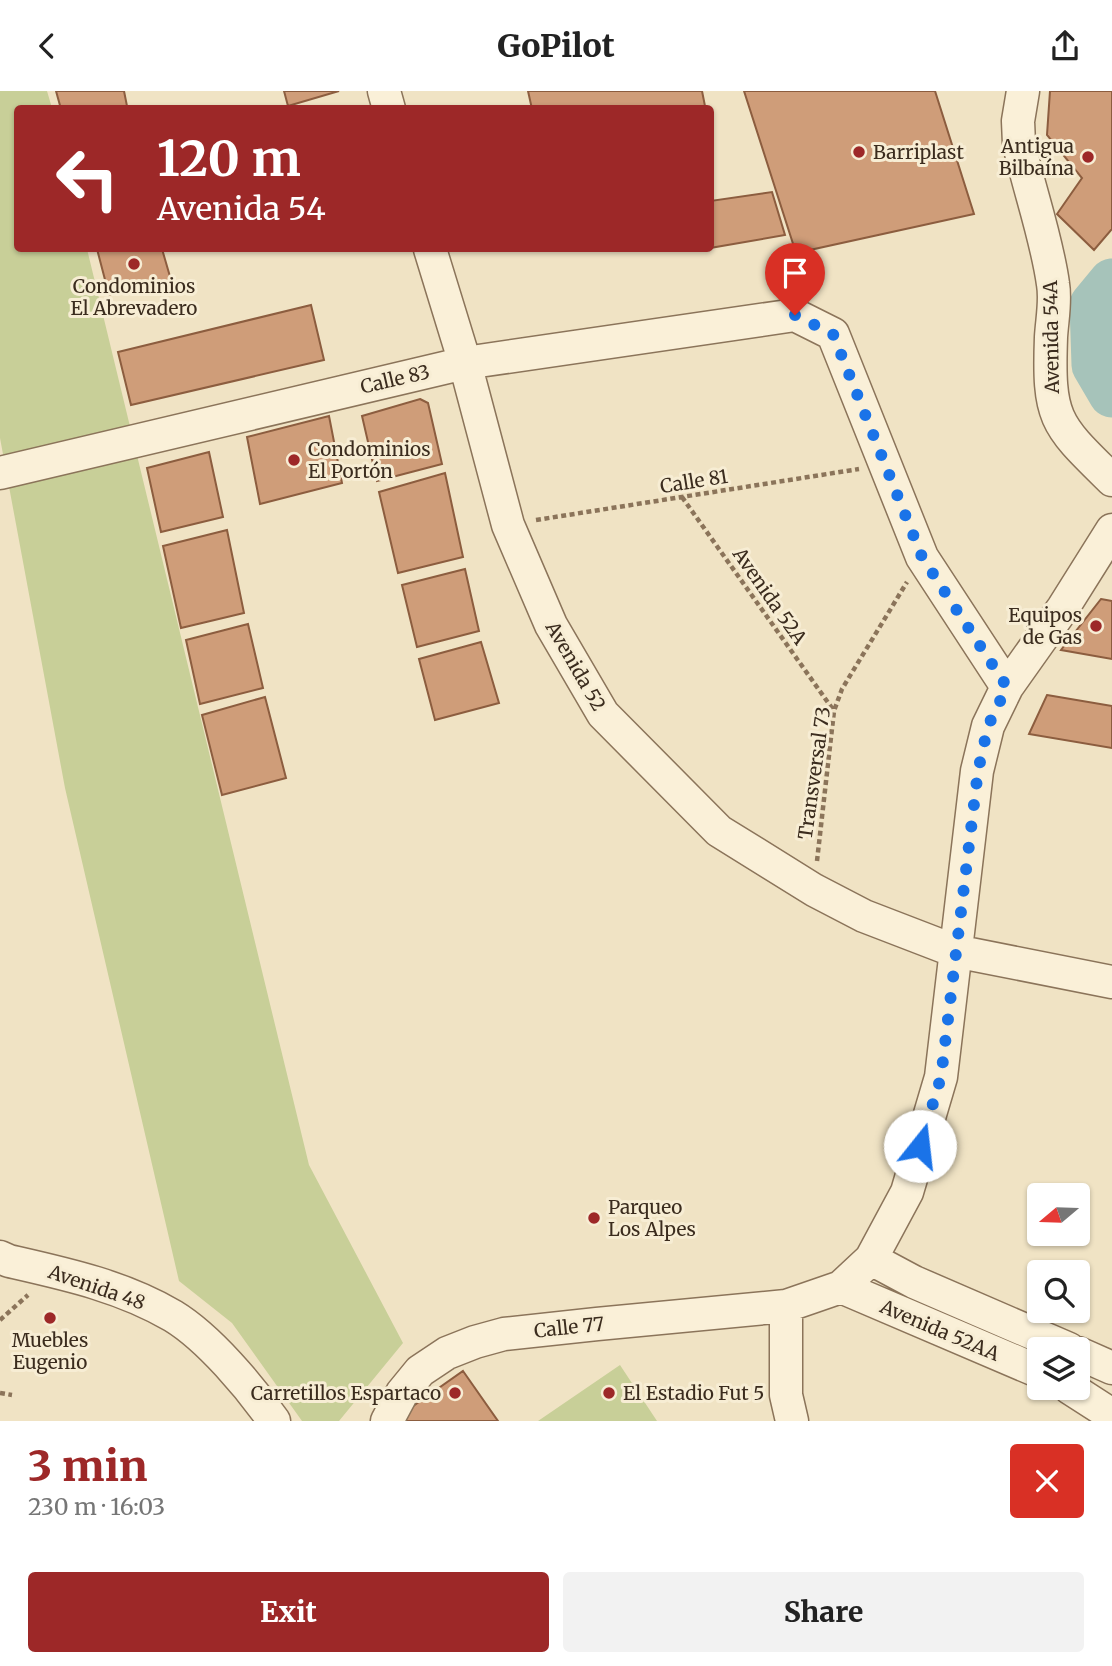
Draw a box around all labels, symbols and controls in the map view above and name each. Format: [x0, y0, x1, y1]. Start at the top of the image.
text: GoPilot [497, 26, 615, 66]
icon: back [28, 27, 66, 65]
icon: share [1046, 27, 1084, 65]
text: 120 m [157, 128, 301, 189]
icon: left [42, 133, 133, 224]
place label: Antigua Bilbaína [999, 134, 1074, 180]
place label: Barriplast [873, 140, 964, 164]
marker: Barriplast [851, 144, 867, 160]
marker: Antigua Bilbaína [1080, 149, 1096, 165]
text: Avenida 54 [157, 189, 326, 229]
pin [765, 243, 825, 315]
icon: arrive [776, 254, 814, 292]
marker: Condominios El Abrevadero [126, 256, 142, 272]
place label: Condominios El Abrevadero [71, 274, 197, 320]
street label: Avenida 54A [1038, 280, 1064, 395]
street label: Calle 83 [358, 359, 432, 399]
place label: Condominios El Portón [308, 437, 431, 483]
marker: Condominios El Portón [286, 452, 302, 468]
street label: Calle 81 [658, 464, 730, 498]
street label: Avenida 52A [727, 542, 813, 650]
place label: Equipos de Gas [1008, 603, 1082, 649]
street label: Avenida 52 [540, 616, 611, 715]
marker: Equipos de Gas [1088, 618, 1104, 634]
street label: Transversal 73 [793, 705, 835, 841]
position arrow [883, 1109, 957, 1183]
north arrow [1027, 1183, 1090, 1246]
map controls [1027, 1183, 1090, 1400]
place label: Parqueo Los Alpes [608, 1195, 696, 1241]
marker: Parqueo Los Alpes [586, 1210, 602, 1226]
street label: Avenida 48 [45, 1259, 149, 1315]
button: search [1027, 1260, 1090, 1323]
street label: Avenida 52AA [876, 1294, 1004, 1366]
marker: Muebles Eugenio [42, 1310, 58, 1326]
street label: Calle 77 [533, 1311, 606, 1343]
place label: Muebles Eugenio [12, 1328, 88, 1374]
button: layers [1027, 1337, 1090, 1400]
place label: Carretillos Espartaco [251, 1381, 441, 1405]
place label: El Estadio Fut 5 [623, 1381, 764, 1405]
marker: Carretillos Espartaco [447, 1385, 463, 1401]
marker: El Estadio Fut 5 [601, 1385, 617, 1401]
text: 3 min [28, 1440, 148, 1492]
button: close [1010, 1444, 1084, 1518]
text: 230 m · 16:03 [28, 1492, 165, 1521]
button: Exit [28, 1572, 549, 1652]
button: Share [563, 1572, 1084, 1652]

